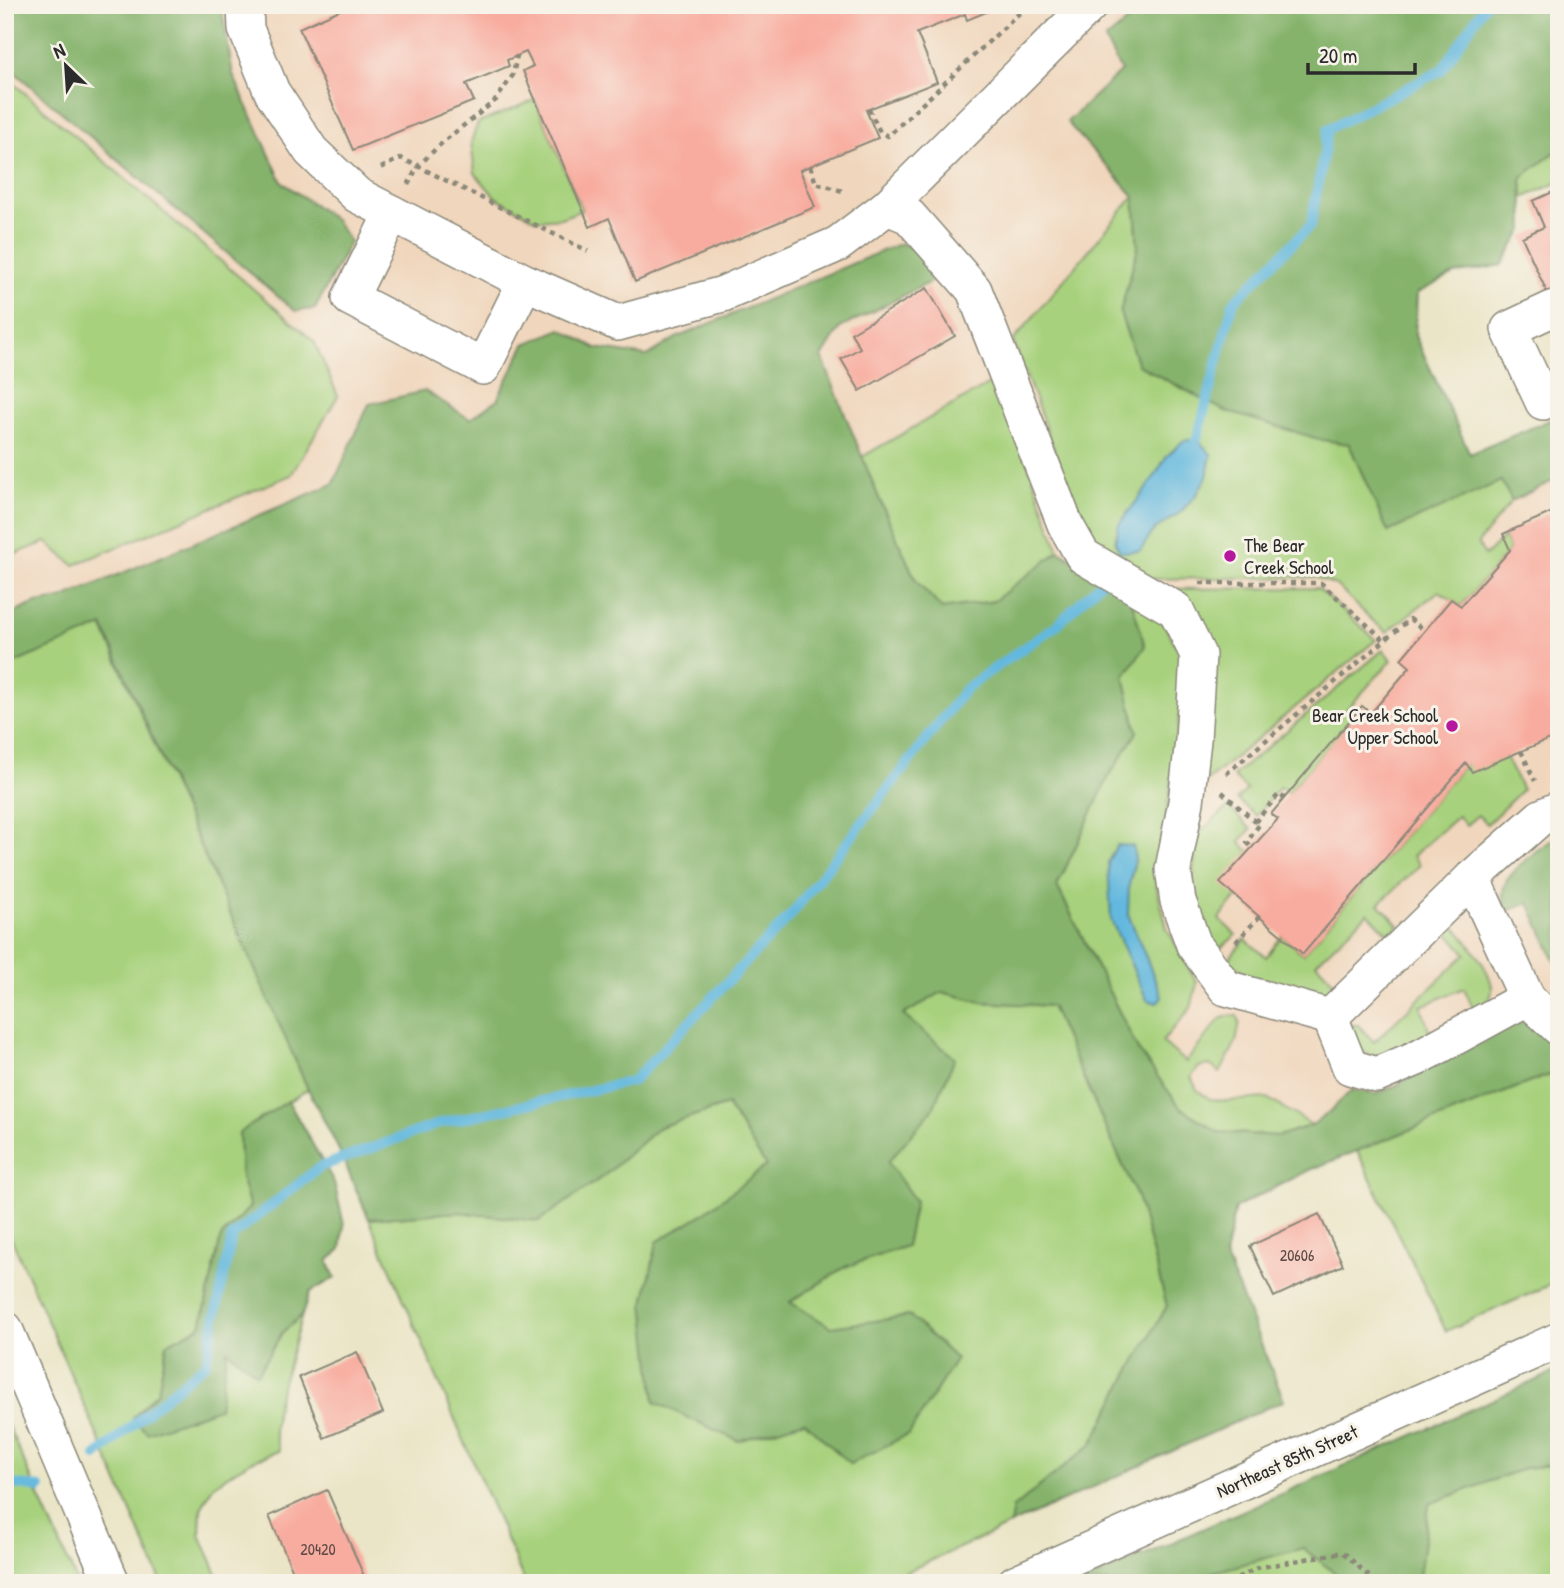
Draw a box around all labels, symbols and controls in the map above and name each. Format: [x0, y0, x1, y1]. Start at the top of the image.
north arrow [32, 32, 102, 102]
scale bar [1308, 32, 1415, 76]
text: N [49, 37, 69, 65]
text: 20 m [1319, 41, 1357, 70]
place label: The Bear Creek School [1244, 532, 1334, 580]
marker: The Bear Creek School [1222, 548, 1238, 564]
place label: Bear Creek School Upper School [1312, 702, 1439, 750]
marker: Bear Creek School Upper School [1444, 718, 1460, 734]
house number: 20606 [1280, 1244, 1314, 1266]
street label: Northeast 85th Street [1212, 1418, 1362, 1504]
house number: 20420 [300, 1538, 336, 1560]

